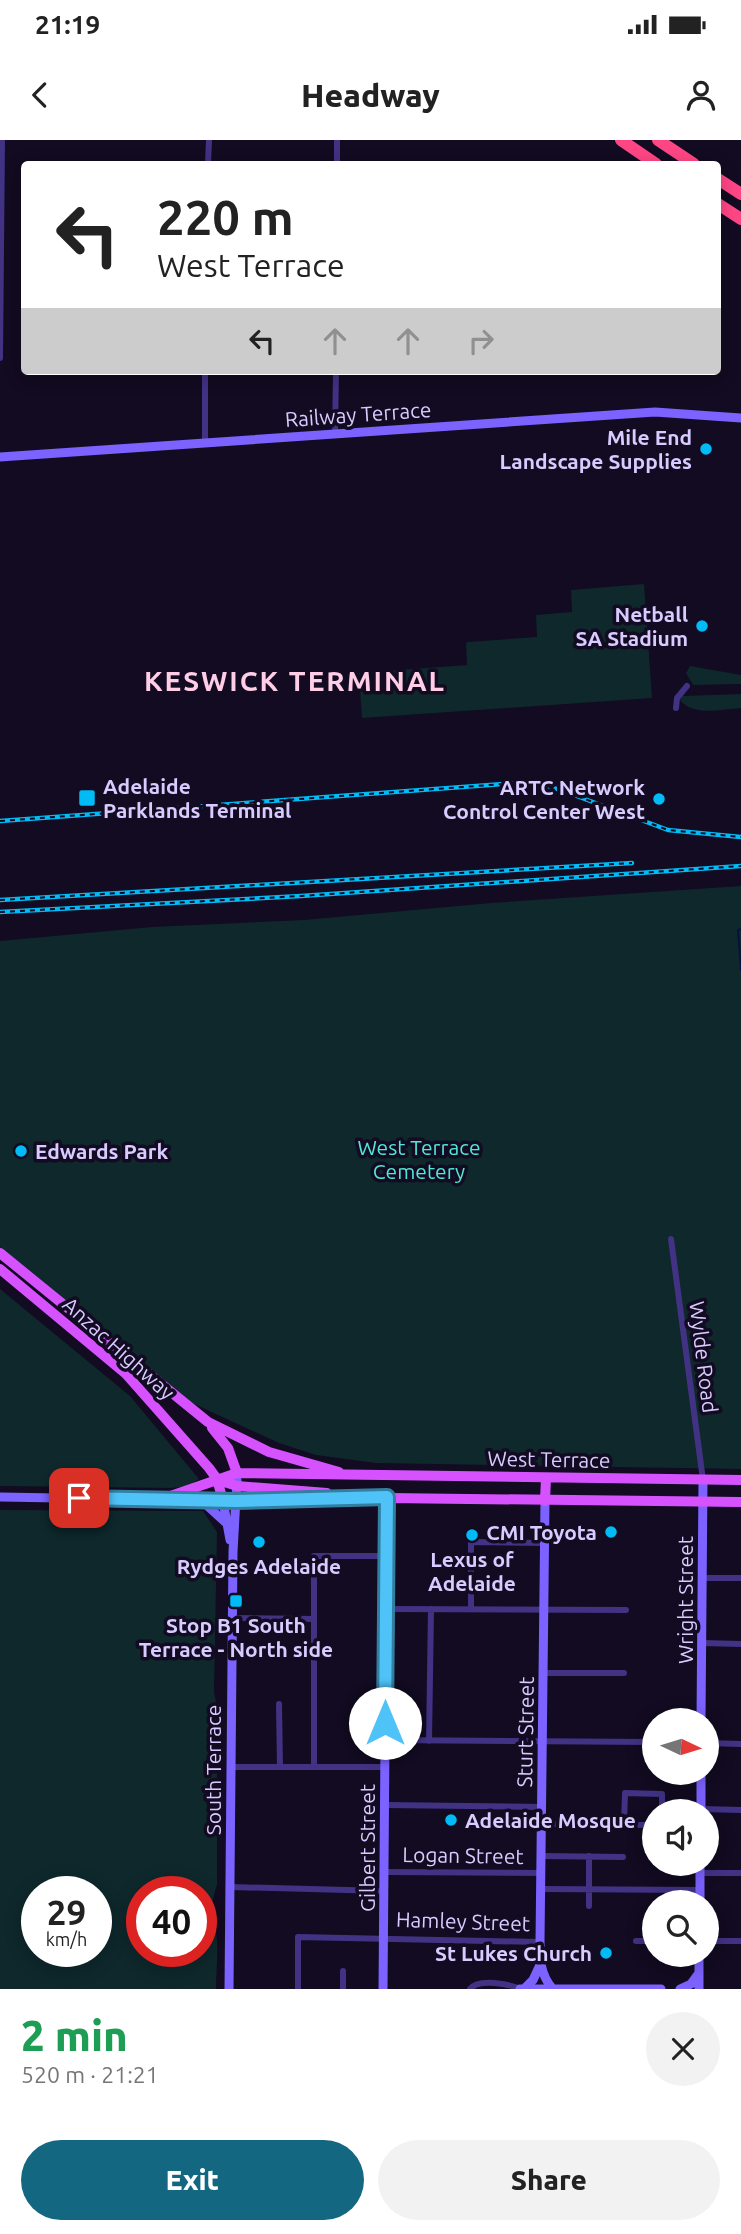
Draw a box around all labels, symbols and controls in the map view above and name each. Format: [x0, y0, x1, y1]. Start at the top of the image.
text: 21:19 [35, 10, 100, 39]
icon: back [21, 76, 59, 114]
icon: person [682, 76, 720, 114]
text: Headway [301, 77, 440, 113]
icon: left [42, 189, 133, 280]
text: 220 m [157, 189, 294, 244]
text: West Terrace [157, 247, 345, 283]
icon: left [243, 322, 281, 360]
icon: ahead [316, 322, 354, 360]
icon: ahead [389, 322, 427, 360]
icon: right [462, 322, 500, 360]
street label: Railway Terrace [284, 397, 432, 431]
place label: Mile End Landscape Supplies [500, 425, 692, 473]
marker: Mile End Landscape Supplies [698, 441, 714, 457]
place label: Netball SA Stadium [575, 602, 688, 650]
marker: Netball SA Stadium [694, 618, 710, 634]
district label: KESWICK TERMINAL [144, 665, 446, 696]
place label: Adelaide Parklands Terminal [103, 774, 291, 822]
place label: ARTC Network Control Center West [443, 775, 645, 823]
marker: Adelaide Parklands Terminal [77, 788, 97, 808]
marker: ARTC Network Control Center West [651, 791, 667, 807]
park label: West Terrace Cemetery [357, 1135, 481, 1183]
place label: Edwards Park [35, 1139, 168, 1163]
marker: Edwards Park [13, 1143, 29, 1159]
street label: Anzac Highway [58, 1292, 180, 1404]
street label: Wylde Road [685, 1300, 723, 1414]
street label: West Terrace [487, 1446, 611, 1472]
pin [49, 1468, 109, 1528]
icon: arrive [60, 1479, 98, 1517]
place label: CMI Toyota [486, 1520, 597, 1544]
marker: CMI Toyota [603, 1524, 619, 1540]
marker: Lexus of Adelaide [464, 1527, 480, 1543]
marker: Rydges Adelaide [251, 1534, 267, 1550]
street label: Wright Street [673, 1536, 697, 1664]
place label: Lexus of Adelaide [428, 1547, 516, 1595]
place label: Rydges Adelaide [177, 1554, 341, 1578]
marker: Stop B1 South Terrace - North side [228, 1593, 244, 1609]
place label: Stop B1 South Terrace - North side [139, 1613, 333, 1661]
street label: Sturt Street [512, 1676, 538, 1788]
position arrow [348, 1686, 422, 1760]
street label: South Terrace [201, 1705, 225, 1835]
north arrow [642, 1708, 719, 1785]
map controls [642, 1708, 719, 1967]
street label: Gilbert Street [355, 1784, 379, 1912]
button: sound [642, 1799, 719, 1876]
place label: Adelaide Mosque [465, 1808, 636, 1832]
marker: Adelaide Mosque [443, 1812, 459, 1828]
street label: Logan Street [402, 1842, 524, 1868]
speed limit sign: 40 [126, 1876, 217, 1967]
button: search [642, 1890, 719, 1967]
text: 29 [47, 1892, 86, 1932]
street label: Hamley Street [396, 1907, 530, 1935]
text: km/h [46, 1929, 87, 1949]
place label: St Lukes Church [435, 1941, 592, 1965]
marker: St Lukes Church [598, 1945, 614, 1961]
text: 2 min [21, 2012, 128, 2059]
button: close [646, 2012, 720, 2086]
text: 520 m · 21:21 [21, 2062, 159, 2087]
button: Exit [21, 2140, 364, 2220]
button: Share [378, 2140, 720, 2220]

